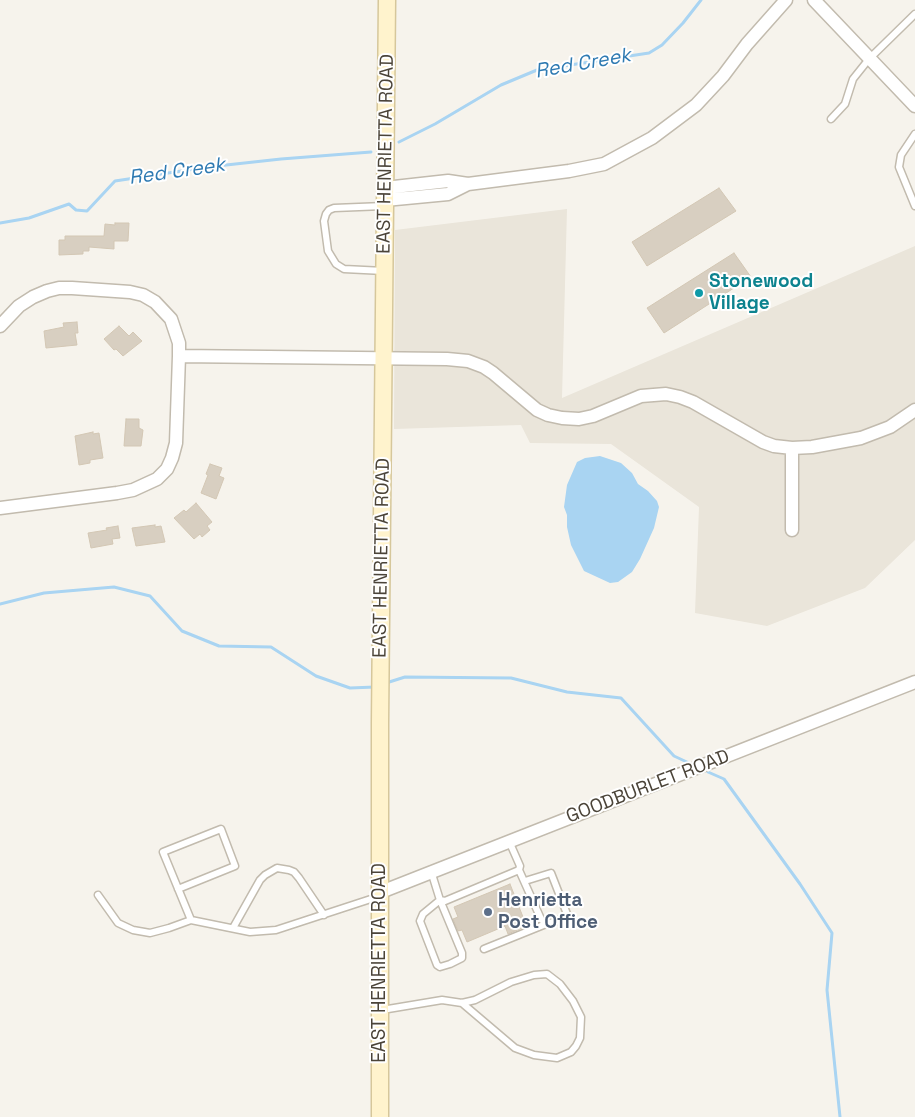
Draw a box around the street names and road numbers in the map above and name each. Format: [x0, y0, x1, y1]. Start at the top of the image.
street label: EAST HENRIETTA ROAD [373, 54, 399, 254]
street label: EAST HENRIETTA ROAD [369, 458, 395, 658]
street label: GOODBURLET ROAD [563, 745, 733, 829]
street label: EAST HENRIETTA ROAD [369, 863, 391, 1063]

